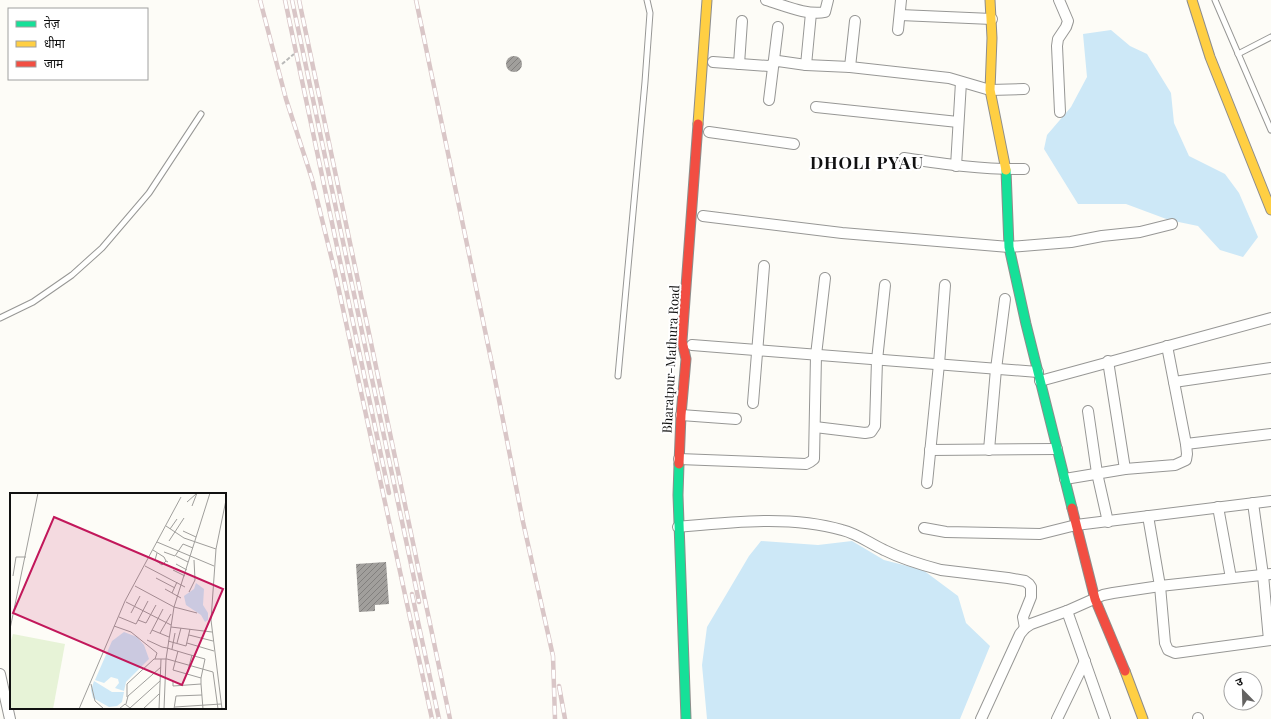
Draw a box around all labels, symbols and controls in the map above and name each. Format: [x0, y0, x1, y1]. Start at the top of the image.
legend [8, 8, 148, 80]
text: तेज़ [44, 15, 61, 31]
text: धीमा [44, 35, 66, 51]
text: जाम [44, 55, 64, 71]
district label: DHOLI PYAU [810, 151, 924, 173]
street label: Bharatpur-Mathura Road [658, 284, 682, 434]
inset map [10, 493, 226, 709]
north arrow [1223, 671, 1263, 711]
text: उ [1233, 673, 1245, 689]

